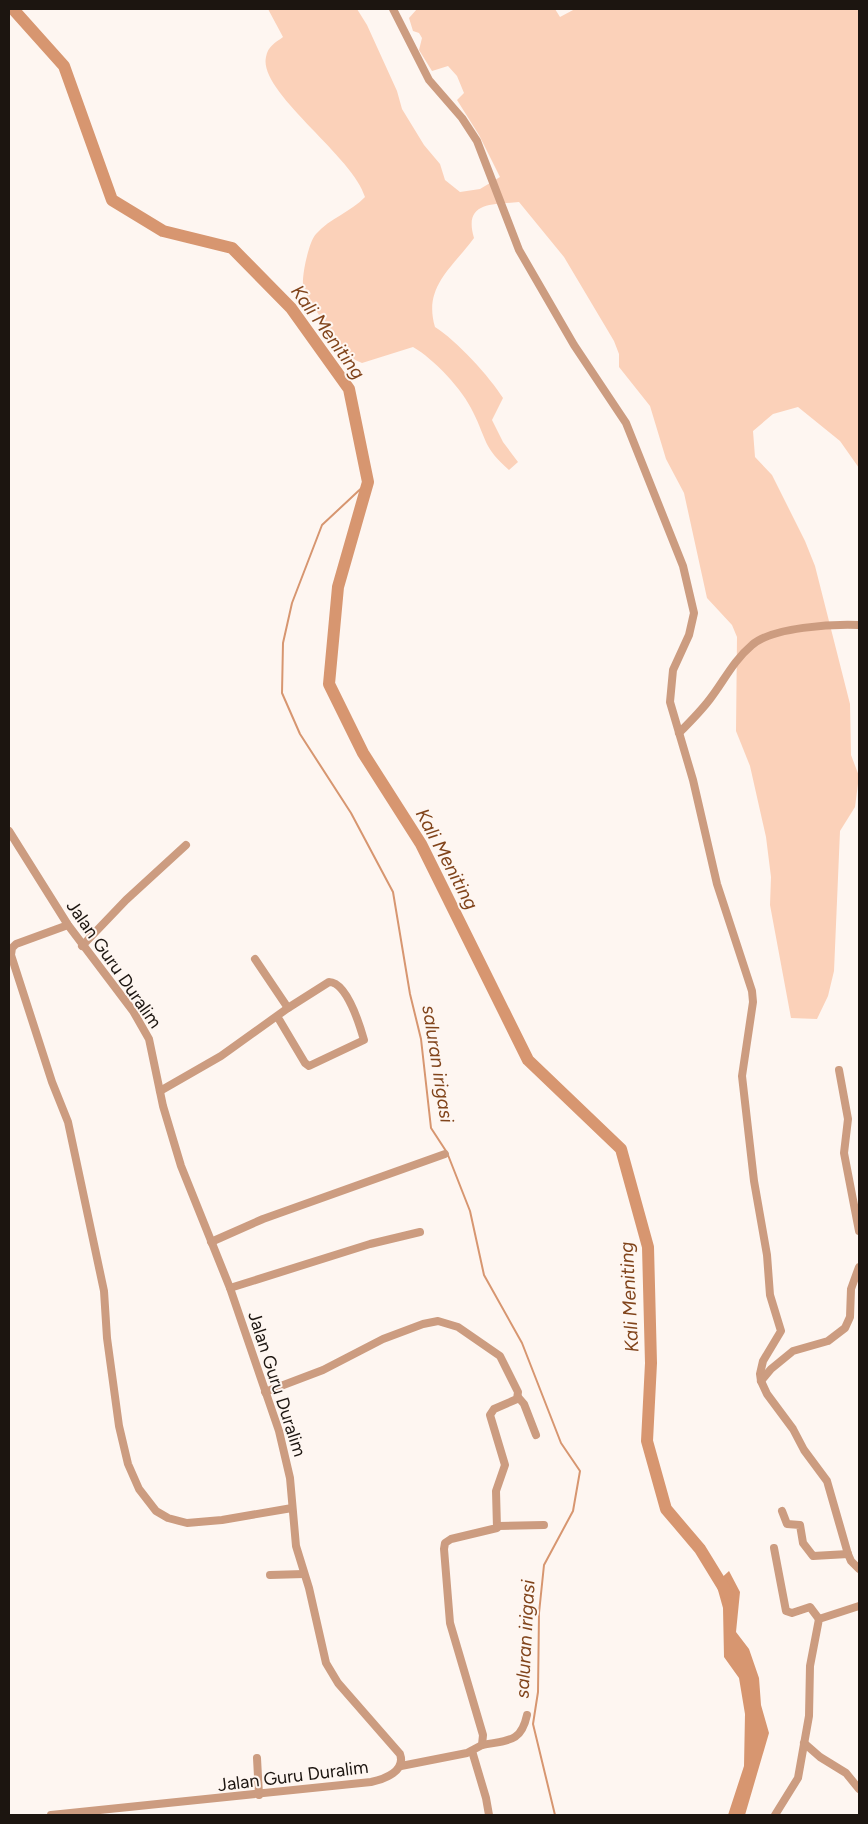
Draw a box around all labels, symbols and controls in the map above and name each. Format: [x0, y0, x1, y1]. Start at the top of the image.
water label: Kali Meniting [286, 280, 370, 384]
water label: Kali Meniting [411, 805, 483, 913]
street label: Jalan Guru Duralim [62, 896, 166, 1032]
water label: saluran irigasi [417, 1004, 459, 1125]
water label: Kali Meniting [615, 1241, 643, 1353]
street label: Jalan Guru Duralim [243, 1309, 311, 1459]
water label: saluran irigasi [510, 1579, 540, 1699]
street label: Jalan Guru Duralim [216, 1756, 370, 1796]

